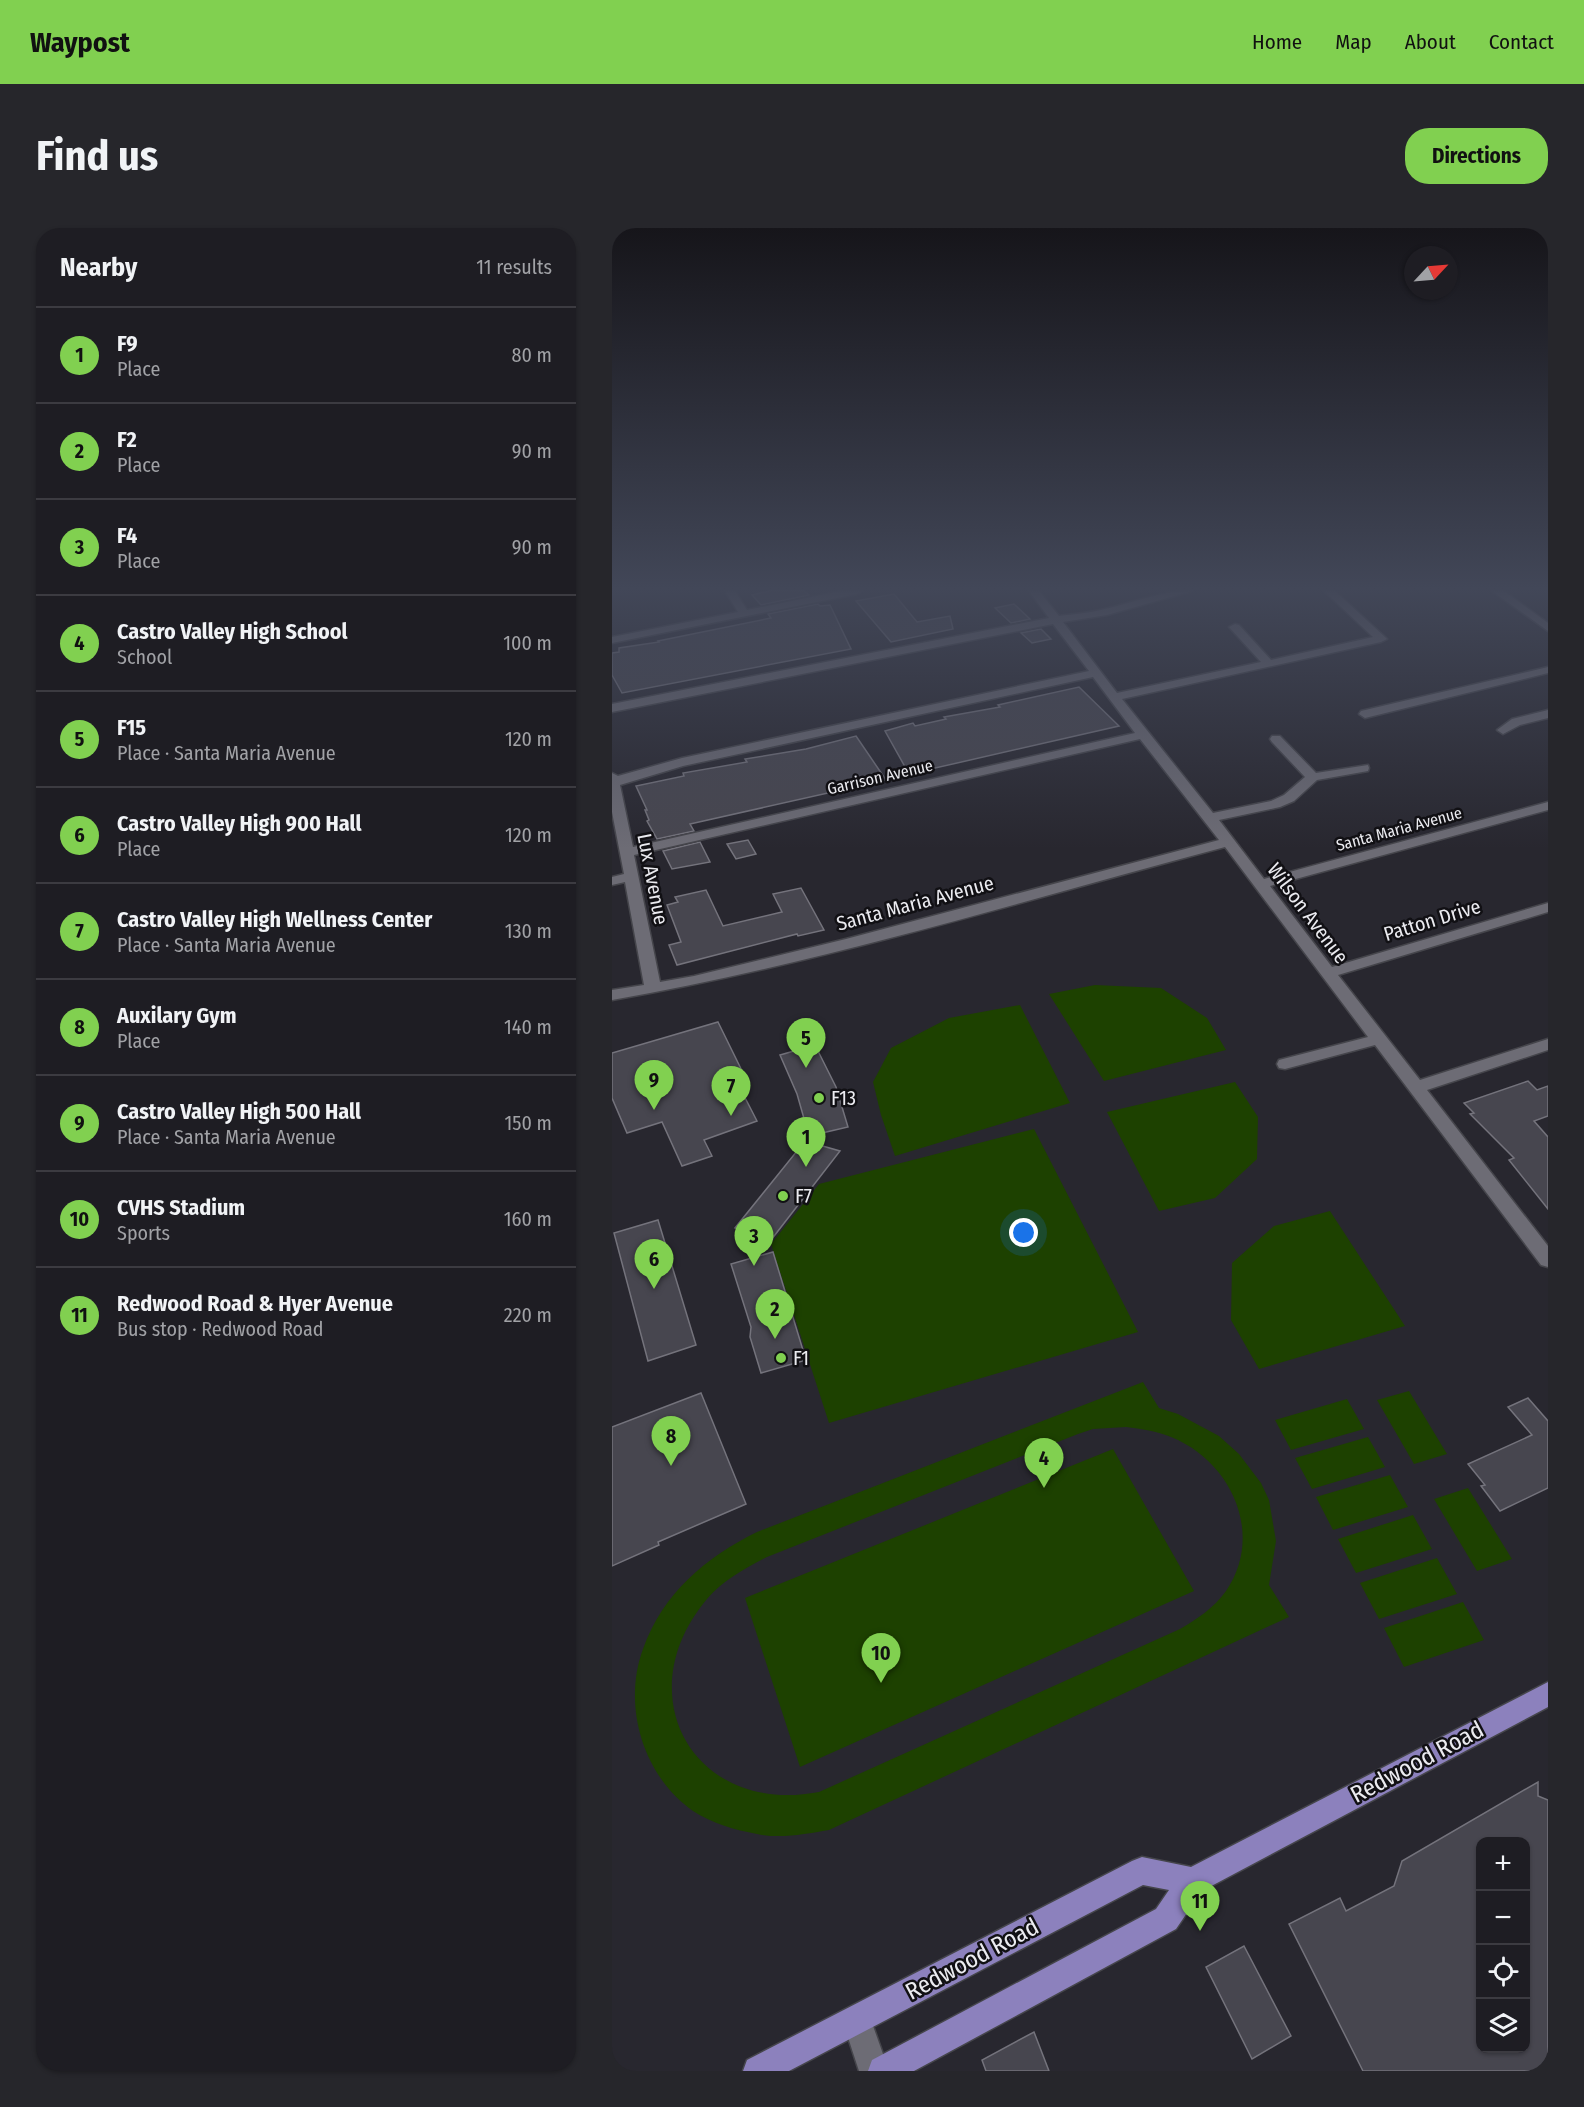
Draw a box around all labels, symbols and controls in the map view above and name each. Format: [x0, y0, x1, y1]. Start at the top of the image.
text: Waypost [30, 26, 130, 59]
text: Home [1252, 29, 1302, 55]
text: Map [1335, 29, 1372, 55]
text: About [1405, 29, 1456, 55]
text: Contact [1489, 29, 1554, 55]
button: Directions [1405, 128, 1548, 184]
text: Find us [36, 131, 158, 181]
north arrow [1404, 246, 1458, 300]
text: Nearby [60, 252, 137, 283]
text: 11 results [476, 255, 552, 279]
text: F9 [117, 330, 138, 357]
text: 1 [75, 343, 84, 367]
text: 80 m [512, 343, 552, 367]
text: Place [117, 357, 160, 381]
text: F2 [117, 426, 137, 453]
text: 2 [75, 439, 84, 463]
text: 90 m [512, 439, 552, 463]
text: Place [117, 453, 160, 477]
text: F4 [117, 522, 137, 549]
text: 3 [75, 535, 84, 559]
text: 90 m [512, 535, 552, 559]
text: Place [117, 549, 160, 573]
text: Castro Valley High School [117, 618, 348, 645]
text: 4 [74, 631, 85, 655]
text: 100 m [503, 631, 552, 655]
text: School [117, 645, 172, 669]
text: F15 [117, 714, 146, 741]
text: 5 [75, 727, 84, 751]
text: 120 m [505, 727, 552, 751]
text: Place · Santa Maria Avenue [117, 741, 336, 765]
street label: Garrison Avenue [825, 756, 935, 798]
street label: Santa Maria Avenue [1334, 803, 1464, 855]
text: Castro Valley High 900 Hall [117, 810, 362, 837]
text: 6 [74, 823, 85, 847]
text: 120 m [505, 823, 552, 847]
street label: Lux Avenue [632, 831, 674, 927]
text: Place [117, 837, 160, 861]
street label: Wilson Avenue [1262, 858, 1354, 968]
street label: Santa Maria Avenue [834, 870, 996, 936]
street label: Patton Drive [1381, 894, 1483, 946]
text: Castro Valley High Wellness Center [117, 906, 432, 933]
text: 7 [75, 919, 84, 943]
text: 130 m [505, 919, 552, 943]
text: Place · Santa Maria Avenue [117, 933, 336, 957]
text: Auxilary Gym [117, 1002, 237, 1029]
text: 8 [74, 1015, 85, 1039]
text: 140 m [504, 1015, 552, 1039]
pin: 5 [786, 1018, 826, 1068]
text: Place [117, 1029, 160, 1053]
pin: 9 [634, 1060, 674, 1110]
pin: 7 [712, 1066, 750, 1116]
place label: F13 [831, 1086, 856, 1110]
marker: F13 [812, 1091, 826, 1105]
text: Castro Valley High 500 Hall [117, 1098, 361, 1125]
text: 9 [74, 1111, 85, 1135]
text: 150 m [505, 1111, 552, 1135]
pin: 1 [786, 1118, 826, 1167]
text: Place · Santa Maria Avenue [117, 1125, 336, 1149]
place label: F7 [795, 1184, 812, 1208]
marker: F7 [776, 1189, 790, 1203]
text: CVHS Stadium [117, 1194, 245, 1221]
text: 10 [70, 1207, 89, 1231]
text: 160 m [504, 1207, 552, 1231]
pin: 3 [734, 1216, 774, 1266]
your location [1009, 1218, 1038, 1247]
text: Sports [117, 1221, 170, 1245]
pin: 6 [634, 1240, 674, 1289]
text: Redwood Road & Hyer Avenue [117, 1290, 393, 1317]
pin: 2 [756, 1290, 794, 1339]
text: 11 [71, 1303, 88, 1327]
text: 220 m [504, 1303, 552, 1327]
text: Bus stop · Redwood Road [117, 1317, 323, 1341]
place label: F1 [793, 1346, 809, 1370]
marker: F1 [774, 1351, 788, 1365]
pin: 8 [652, 1416, 690, 1466]
pin: 4 [1024, 1438, 1064, 1488]
pin: 10 [862, 1634, 900, 1683]
street label: Redwood Road [1346, 1715, 1488, 1809]
map controls [1476, 1837, 1530, 2053]
button: + [1476, 1837, 1530, 1891]
pin: 11 [1180, 1882, 1220, 1931]
button: − [1476, 1891, 1530, 1945]
street label: Redwood Road [901, 1912, 1043, 2006]
button: locate [1476, 1945, 1530, 1999]
button: layers [1476, 1999, 1530, 2053]

